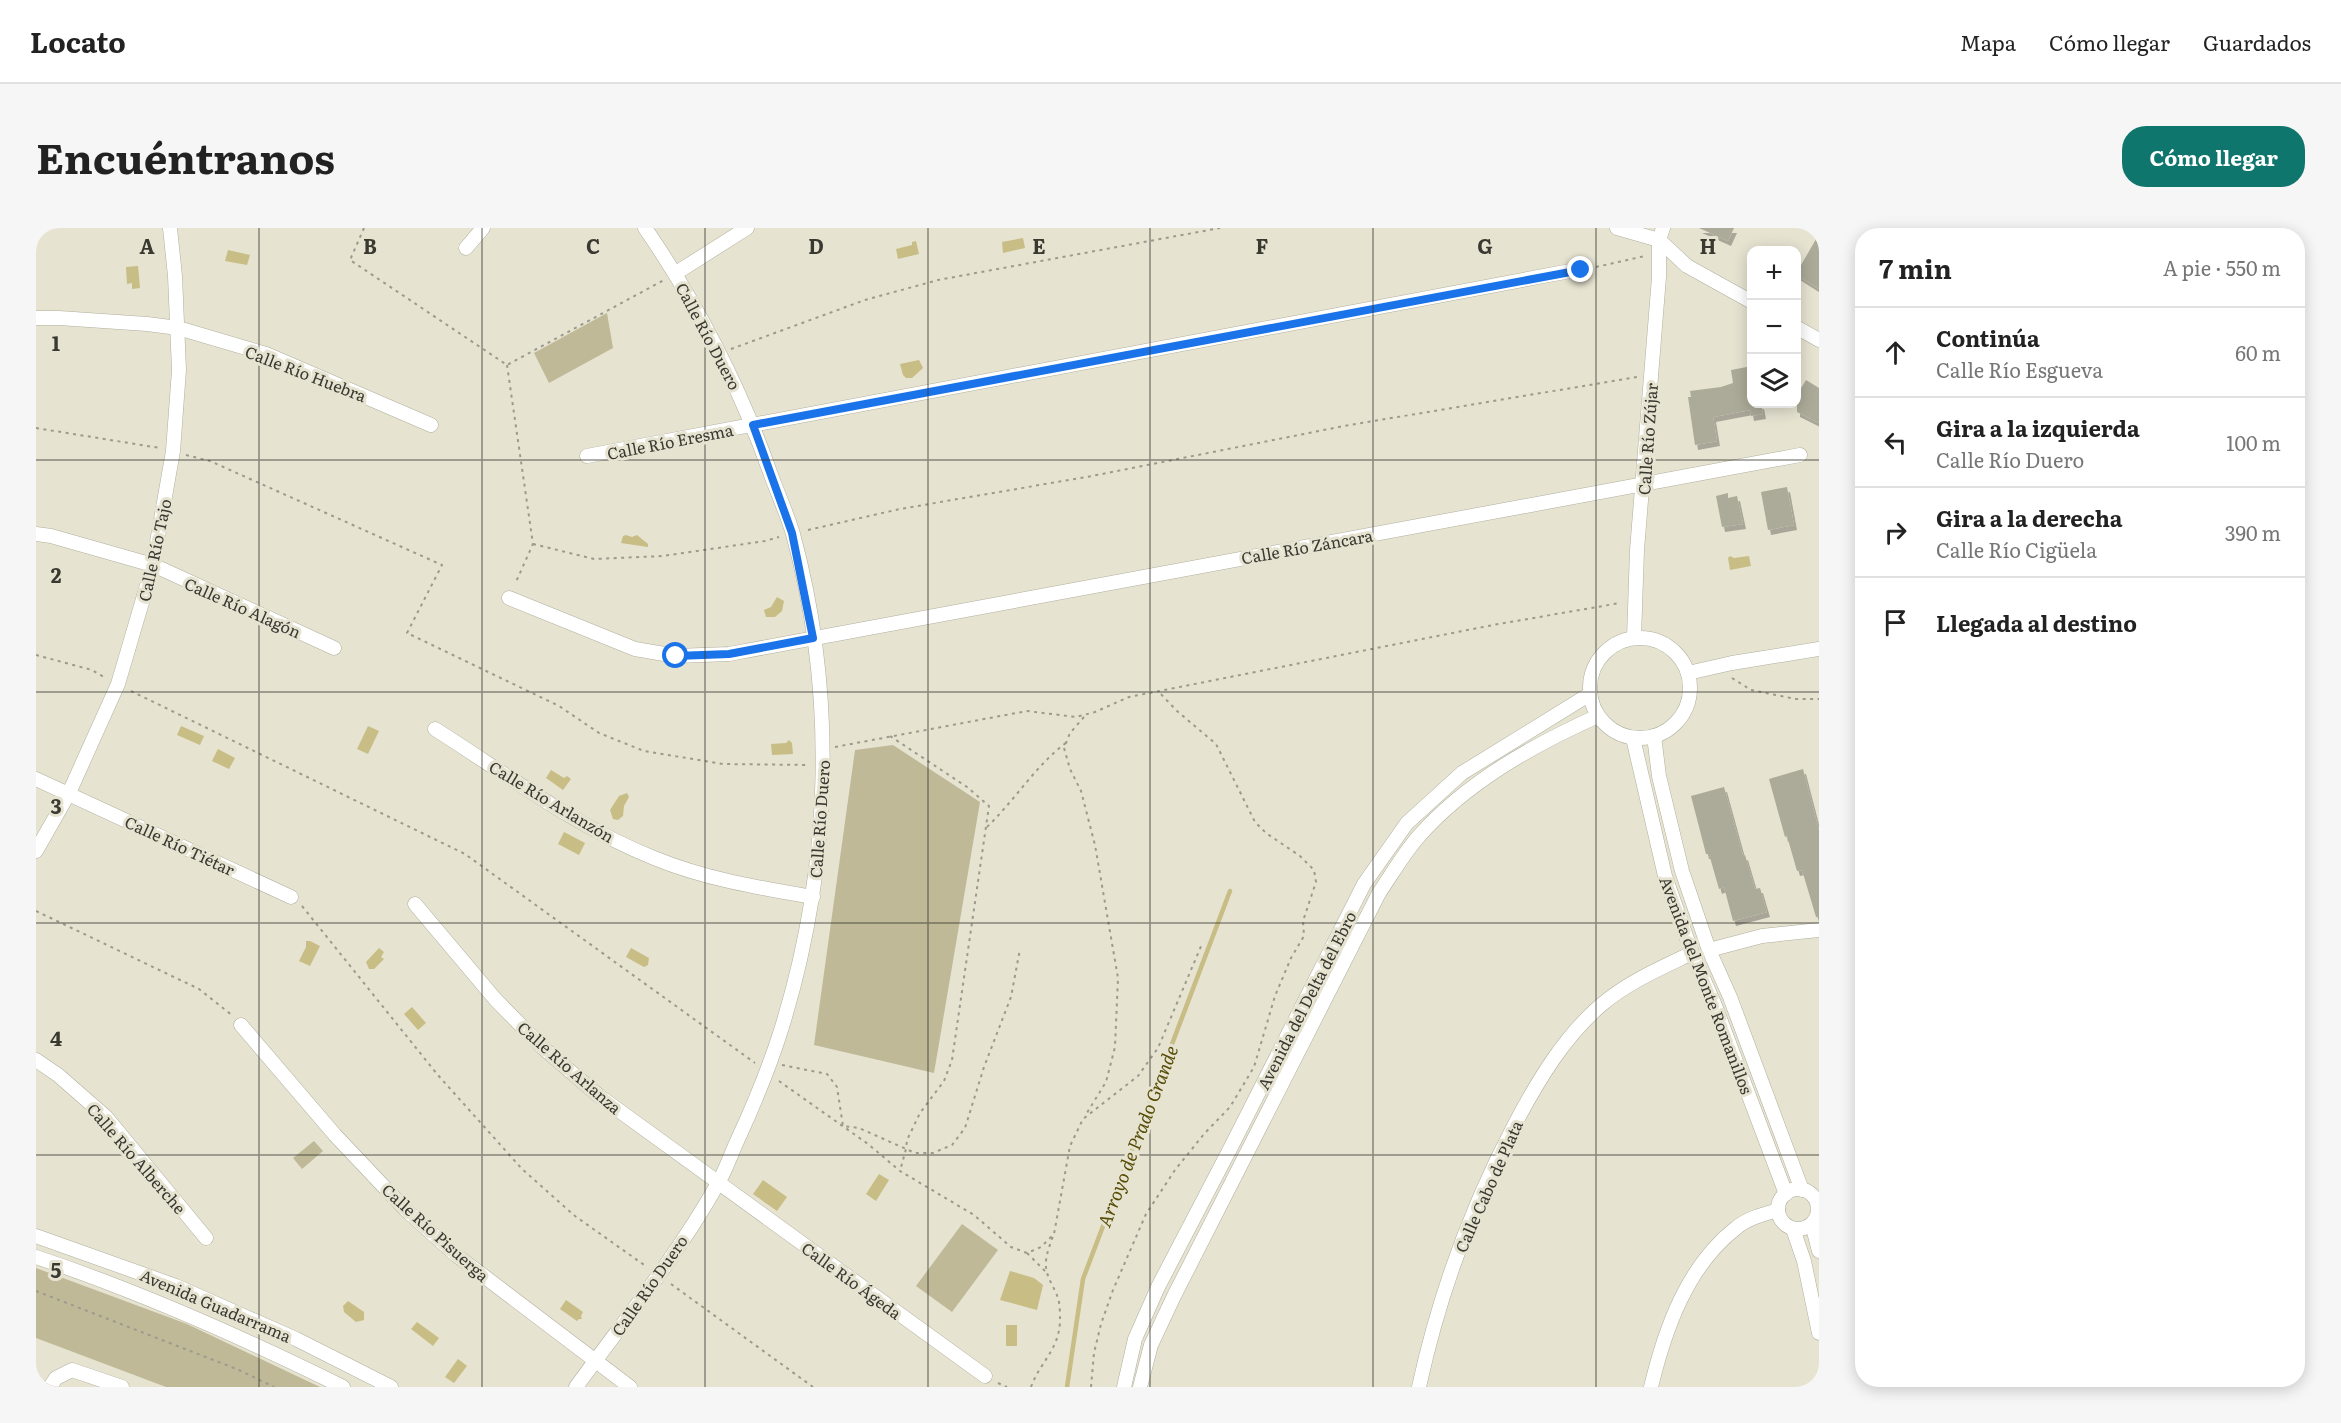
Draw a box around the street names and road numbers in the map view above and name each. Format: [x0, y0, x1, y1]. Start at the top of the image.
street label: Calle Río Duero [671, 278, 747, 394]
street label: Calle Río Huebra [242, 339, 370, 407]
street label: Calle Río Zújar [1631, 382, 1663, 496]
street label: Calle Río Eresma [605, 417, 736, 465]
street label: Calle Río Tajo [131, 496, 177, 604]
street label: Calle Río Záncara [1239, 523, 1375, 569]
street label: Calle Río Alagón [181, 571, 306, 644]
street label: Calle Río Arlanzón [485, 754, 619, 848]
street label: Calle Río Duero [803, 759, 835, 879]
street label: Calle Río Tiétar [121, 809, 239, 881]
street label: Avenida del Monte Romanillos [1654, 873, 1760, 1097]
street label: Avenida del Delta del Ebro [1250, 907, 1362, 1093]
street label: Calle Río Arlanza [513, 1015, 627, 1119]
street label: Calle Río Alberche [82, 1097, 192, 1219]
street label: Calle Cabo de Plata [1448, 1116, 1528, 1256]
street label: Calle Río Pisuerga [377, 1177, 495, 1287]
street label: Calle Río Duero [605, 1230, 693, 1340]
street label: Calle Río Ágeda [797, 1236, 907, 1325]
street label: Avenida Guadarrama [137, 1262, 295, 1348]

